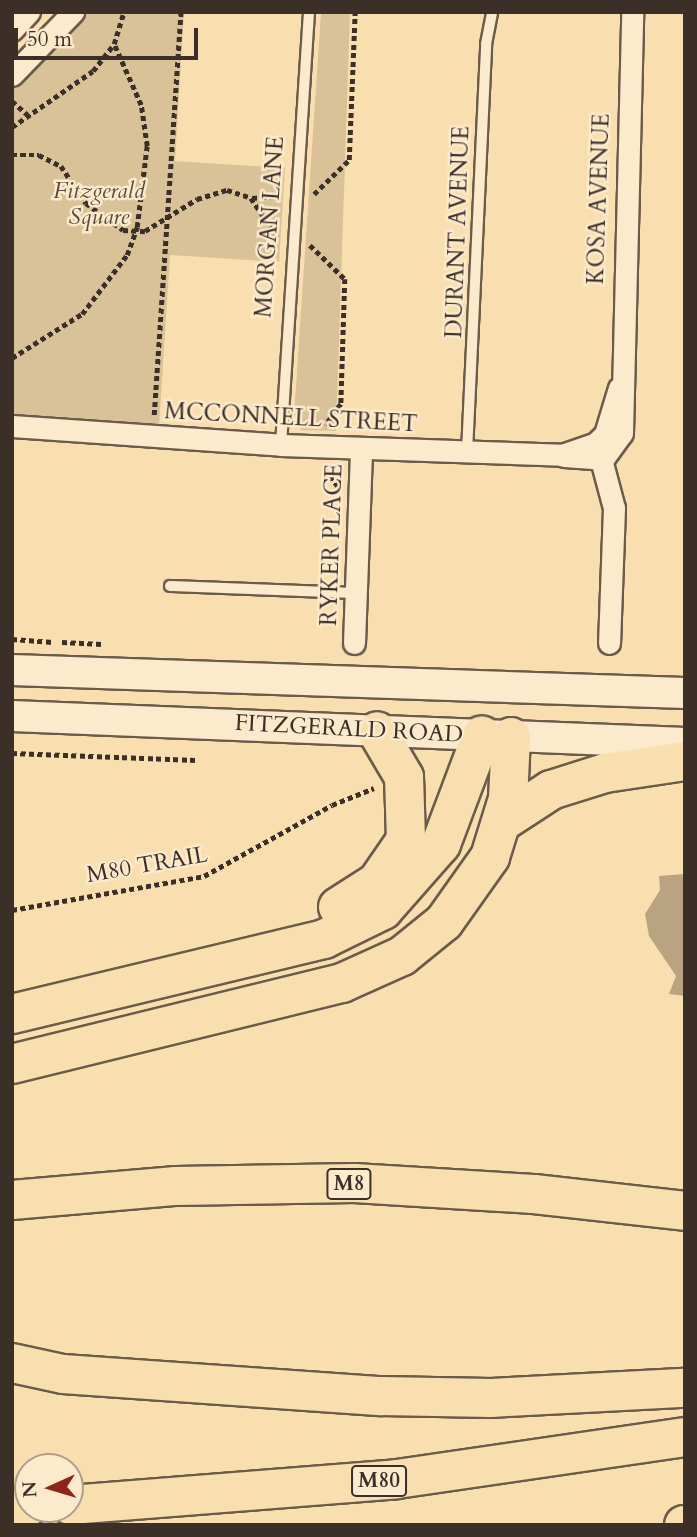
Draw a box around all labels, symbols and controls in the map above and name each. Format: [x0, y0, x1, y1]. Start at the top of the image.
scale bar [18, 14, 201, 58]
text: 50 m [27, 25, 72, 54]
street label: KOSA AVENUE [582, 113, 616, 285]
street label: DURANT AVENUE [441, 125, 475, 339]
street label: MORGAN LANE [250, 135, 290, 319]
park label: Fitzgerald Square [53, 177, 145, 231]
street label: MCCONNELL STREET [164, 398, 418, 438]
street label: RYKER PLACE [315, 463, 349, 627]
street label: FITZGERALD ROAD [234, 709, 464, 749]
street label: M80 TRAIL [84, 841, 210, 889]
road number: M8 [326, 1166, 372, 1202]
north arrow [14, 1453, 84, 1523]
road number: M80 [351, 1464, 407, 1498]
text: N [17, 1480, 44, 1498]

